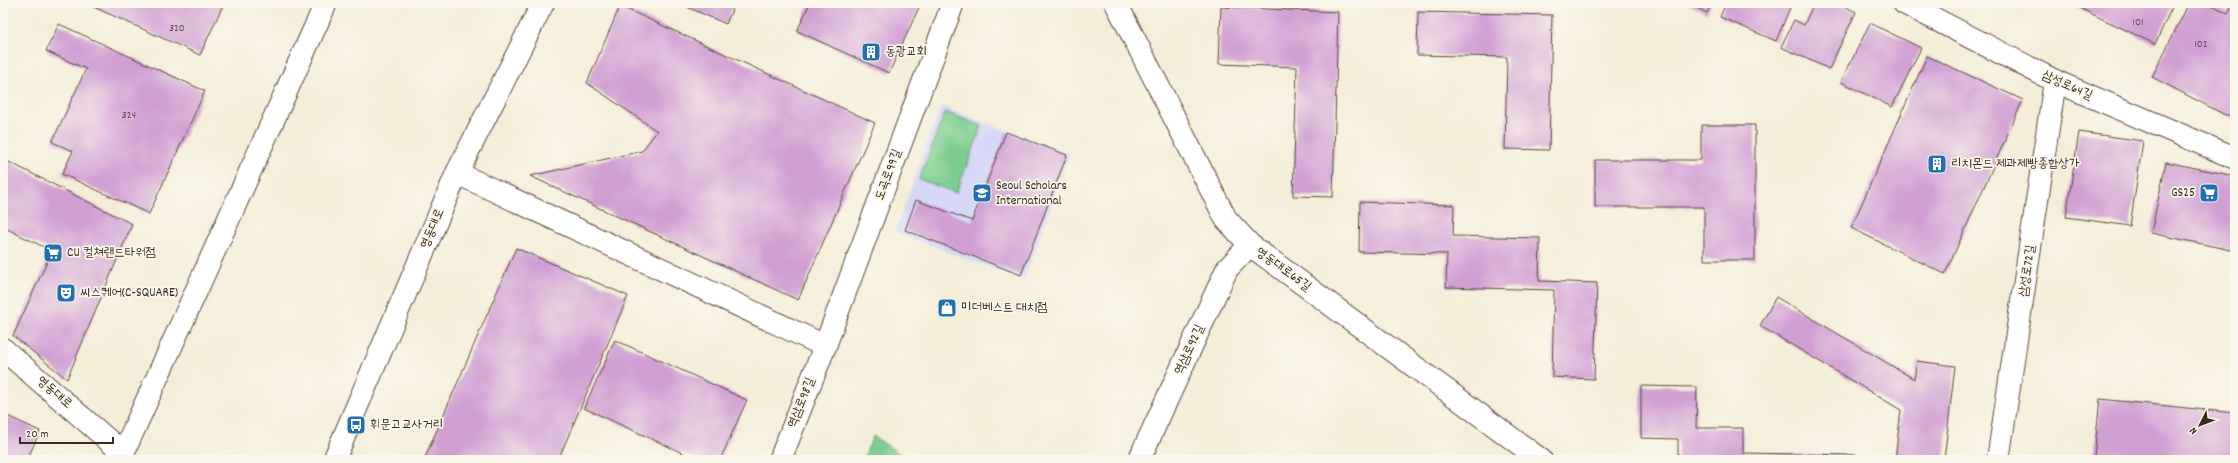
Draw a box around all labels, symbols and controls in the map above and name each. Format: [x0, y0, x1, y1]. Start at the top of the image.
house number: 101 [2133, 15, 2143, 31]
house number: 320 [169, 21, 185, 37]
house number: 102 [2194, 37, 2208, 53]
building icon: 동광교회 [860, 41, 882, 63]
place label: 동광교회 [885, 43, 927, 62]
street label: 삼성로64길 [2039, 66, 2095, 106]
house number: 324 [122, 108, 136, 124]
street label: 도곡로99길 [871, 146, 907, 204]
building icon: 리치몬드 제과제빵종합상가 [1926, 153, 1948, 175]
place label: 리치몬드 제과제빵종합상가 [1951, 155, 2080, 174]
place label: Seoul Scholars International [996, 177, 1067, 211]
school or university icon: Seoul Scholars International [971, 182, 993, 204]
supermarket icon: GS25 [2198, 182, 2220, 204]
place label: GS25 [2171, 184, 2195, 203]
street label: 영동대로 [416, 206, 450, 252]
supermarket icon: CU 컬쳐랜드타워점 [42, 242, 64, 264]
street label: 영동대로65길 [1251, 243, 1315, 297]
place label: CU 컬쳐랜드타워점 [67, 244, 156, 263]
street label: 삼성로72길 [2015, 244, 2041, 298]
theatre icon: 씨스퀘어(C-SQUARE) [55, 282, 77, 304]
place label: 씨스퀘어(C-SQUARE) [80, 284, 178, 303]
shop icon: 미더베스트 대치점 [936, 297, 958, 319]
place label: 미더베스트 대치점 [961, 299, 1048, 318]
street label: 역삼로92길 [1170, 322, 1210, 378]
street label: 영동대로 [32, 372, 76, 414]
street label: 역삼로98길 [783, 375, 821, 431]
north arrow [2180, 405, 2220, 445]
bus stop icon: 휘문고교사거리 [345, 414, 367, 436]
place label: 휘문고교사거리 [370, 416, 443, 435]
scale bar [20, 419, 113, 445]
text: N [2186, 423, 2202, 438]
text: 20 m [26, 426, 49, 443]

